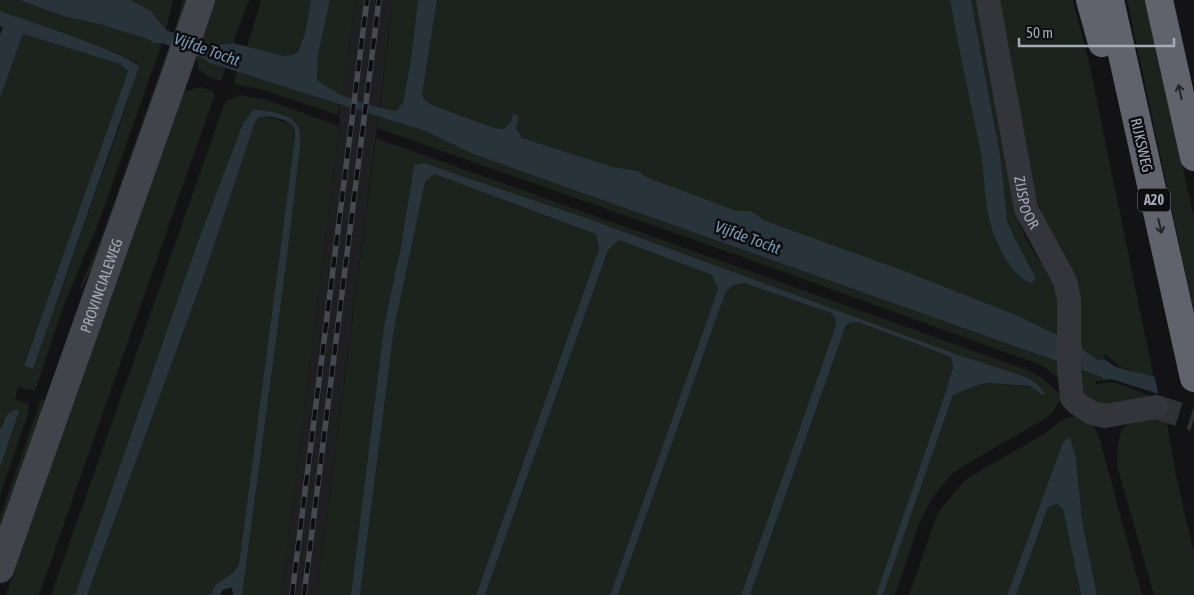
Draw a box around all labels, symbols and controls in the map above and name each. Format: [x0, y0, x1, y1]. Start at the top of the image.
scale bar [1019, 15, 1174, 47]
text: 50 m [1026, 24, 1053, 41]
water label: Vijfde Tocht [171, 29, 243, 70]
one-way arrow [1175, 85, 1184, 101]
street label: RIJKSWEG [1128, 116, 1156, 174]
street label: ZIJSPOOR [1012, 175, 1044, 232]
road number: A20 [1138, 188, 1170, 212]
water label: Vijfde Tocht [712, 217, 784, 258]
one-way arrow [1156, 218, 1165, 234]
street label: PROVINCIALEWEG [76, 236, 125, 335]

